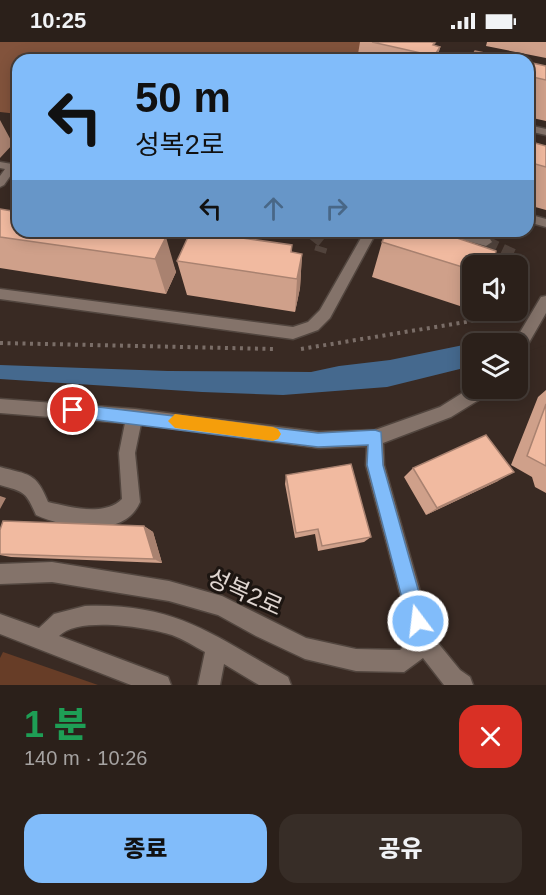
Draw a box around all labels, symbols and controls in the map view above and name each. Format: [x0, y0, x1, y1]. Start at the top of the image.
text: 10:25 [30, 8, 86, 33]
text: 50 m [135, 74, 231, 121]
icon: left [36, 78, 114, 156]
text: 성복2로 [135, 130, 225, 160]
icon: left [194, 192, 227, 225]
icon: ahead [257, 192, 290, 225]
icon: right [320, 192, 353, 225]
map controls [462, 255, 528, 399]
button: sound [462, 255, 528, 321]
button: layers [462, 333, 528, 399]
pin [47, 384, 98, 435]
icon: arrive [56, 393, 89, 426]
street label: 성복2로 [203, 563, 287, 621]
position arrow [386, 589, 450, 653]
text: 1 분 [24, 704, 87, 745]
button: close [459, 705, 522, 768]
text: 140 m · 10:26 [24, 747, 147, 769]
button: 종료 [24, 814, 267, 883]
button: 공유 [279, 814, 522, 883]

